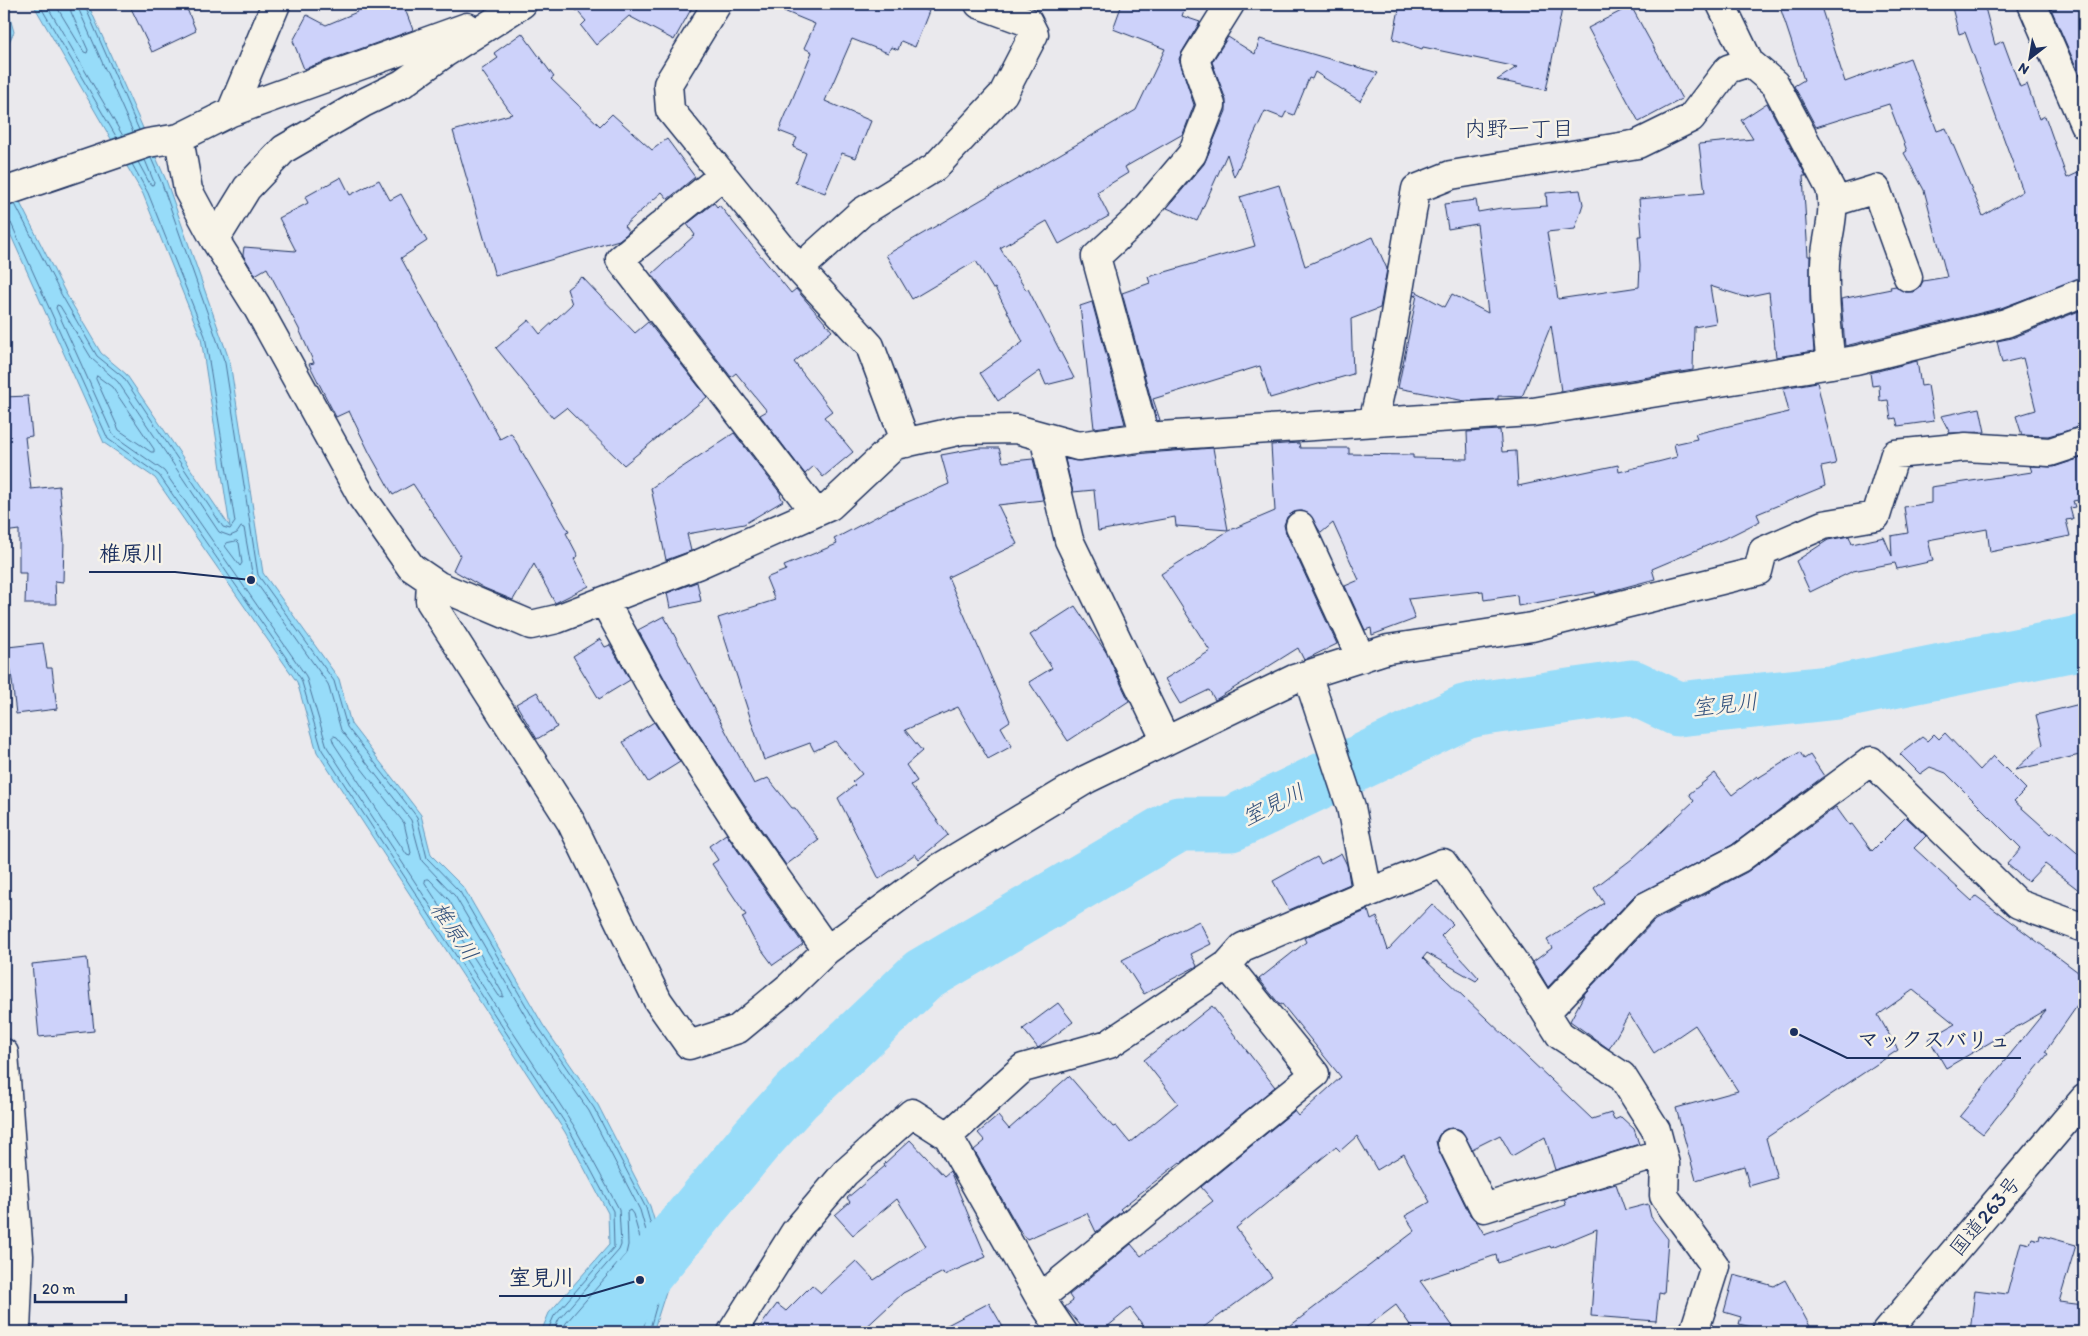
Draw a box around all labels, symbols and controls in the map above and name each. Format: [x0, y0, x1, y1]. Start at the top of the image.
north arrow [2006, 32, 2056, 82]
text: N [2015, 59, 2032, 78]
district label: 内野一丁目 [1464, 115, 1574, 142]
callout: 椎原川 [89, 535, 175, 572]
text: 椎原川 [99, 540, 165, 567]
water label: 室見川 [1691, 688, 1759, 721]
water label: 室見川 [1238, 778, 1309, 831]
water label: 椎原川 [425, 896, 484, 966]
callout: マックスバリュ [1847, 1021, 2021, 1058]
text: マックスバリュ [1857, 1026, 2011, 1053]
street label: 国道263号 [1944, 1171, 2025, 1261]
callout: 室見川 [499, 1259, 585, 1296]
text: 室見川 [509, 1264, 575, 1291]
scale bar [35, 1271, 126, 1303]
text: 20 m [42, 1280, 76, 1298]

